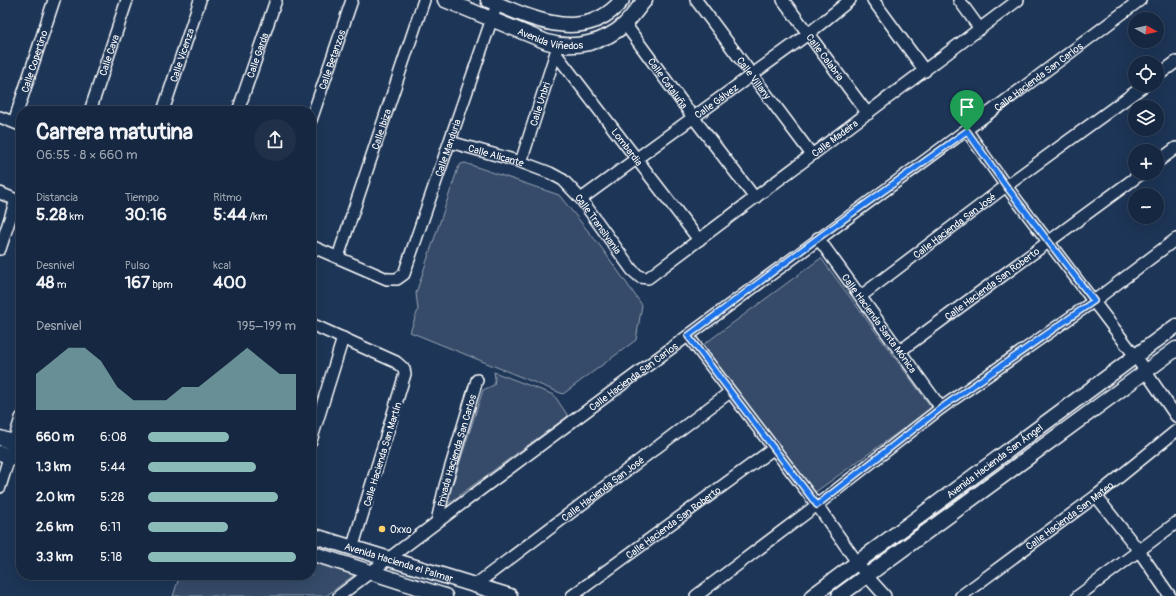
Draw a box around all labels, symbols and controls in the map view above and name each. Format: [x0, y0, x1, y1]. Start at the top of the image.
north arrow [1128, 12, 1164, 48]
map controls [1128, 12, 1164, 224]
street label: Avenida Viñedos [516, 26, 584, 52]
street label: Calle Vicenza [168, 27, 197, 84]
street label: Calle Copertino [19, 28, 51, 94]
street label: Calle Betanzos [317, 28, 349, 91]
street label: Calle Garda [245, 31, 271, 80]
street label: Calle Calabria [803, 32, 846, 84]
street label: Calle Cava [97, 33, 122, 77]
street label: Calle Hacienda San Carlos [992, 40, 1086, 114]
street label: Calle Villany [734, 55, 773, 102]
street label: Calle Cataluña [645, 56, 690, 111]
button: locate [1128, 56, 1164, 92]
street label: Calle Unbri [528, 81, 553, 128]
street label: Calle Gálvez [692, 82, 741, 121]
pin [950, 90, 984, 131]
icon: arrive [956, 96, 978, 118]
button: layers [1128, 100, 1164, 136]
street label: Calle Ibiza [369, 107, 394, 151]
street label: Calle Manduria [433, 117, 464, 178]
street label: Calle Madeira [810, 117, 861, 160]
text: Carrera matutina [36, 118, 193, 146]
button: share [254, 119, 296, 161]
street label: Lombardia [608, 126, 645, 169]
street label: Calle Alicante [467, 142, 526, 170]
button: + [1128, 144, 1164, 180]
text: 06:55 · 8 × 660 m [36, 147, 138, 163]
button: − [1128, 188, 1164, 224]
text: Distancia [36, 191, 78, 204]
text: Tiempo [125, 191, 159, 204]
text: Ritmo [213, 191, 242, 204]
street label: Calle Hacienda San José [911, 191, 999, 261]
street label: Calle Transilvania [572, 192, 624, 257]
text: 5.28 [36, 204, 67, 225]
text: 30:16 [125, 204, 167, 225]
text: 5:44 [213, 204, 247, 225]
text: km [67, 210, 84, 223]
text: /km [247, 210, 268, 223]
street label: Calle Hacienda San Roberto [943, 245, 1043, 323]
text: Desnivel [36, 259, 75, 272]
text: Pulso [125, 259, 150, 272]
text: kcal [213, 259, 231, 272]
text: 48 [36, 272, 54, 293]
text: 167 [125, 272, 150, 293]
text: 400 [213, 272, 246, 293]
street label: Calle Hacienda Santa Mónica [839, 272, 919, 376]
text: m [54, 278, 67, 291]
text: bpm [150, 278, 173, 291]
text: Desnivel [36, 318, 82, 334]
text: 195–199 m [237, 318, 296, 334]
street label: Calle Hacienda San Carlos [587, 340, 681, 414]
street label: Privada Hacienda San Carlos [435, 393, 479, 508]
street label: Calle Hacienda San Martín [361, 400, 405, 508]
street label: Avenida Hacienda San Ángel [944, 422, 1046, 501]
text: 660 m [36, 429, 74, 445]
text: 6:08 [100, 429, 126, 445]
street label: Calle Hacienda San José [559, 454, 647, 524]
text: 1.3 km [36, 459, 71, 475]
text: 5:44 [100, 459, 126, 475]
street label: Calle Hacienda San Mateo [1024, 479, 1117, 553]
street label: Calle Hacienda San Roberto [624, 484, 724, 562]
text: 2.0 km [36, 489, 75, 505]
text: 5:28 [100, 489, 124, 505]
text: 2.6 km [36, 519, 73, 535]
text: 6:11 [100, 519, 121, 535]
marker: Oxxo [377, 524, 387, 534]
place label: Oxxo [390, 524, 412, 536]
street label: Avenida Hacienda el Palmar [343, 541, 455, 585]
text: 3.3 km [36, 549, 73, 565]
text: 5:18 [100, 549, 122, 565]

